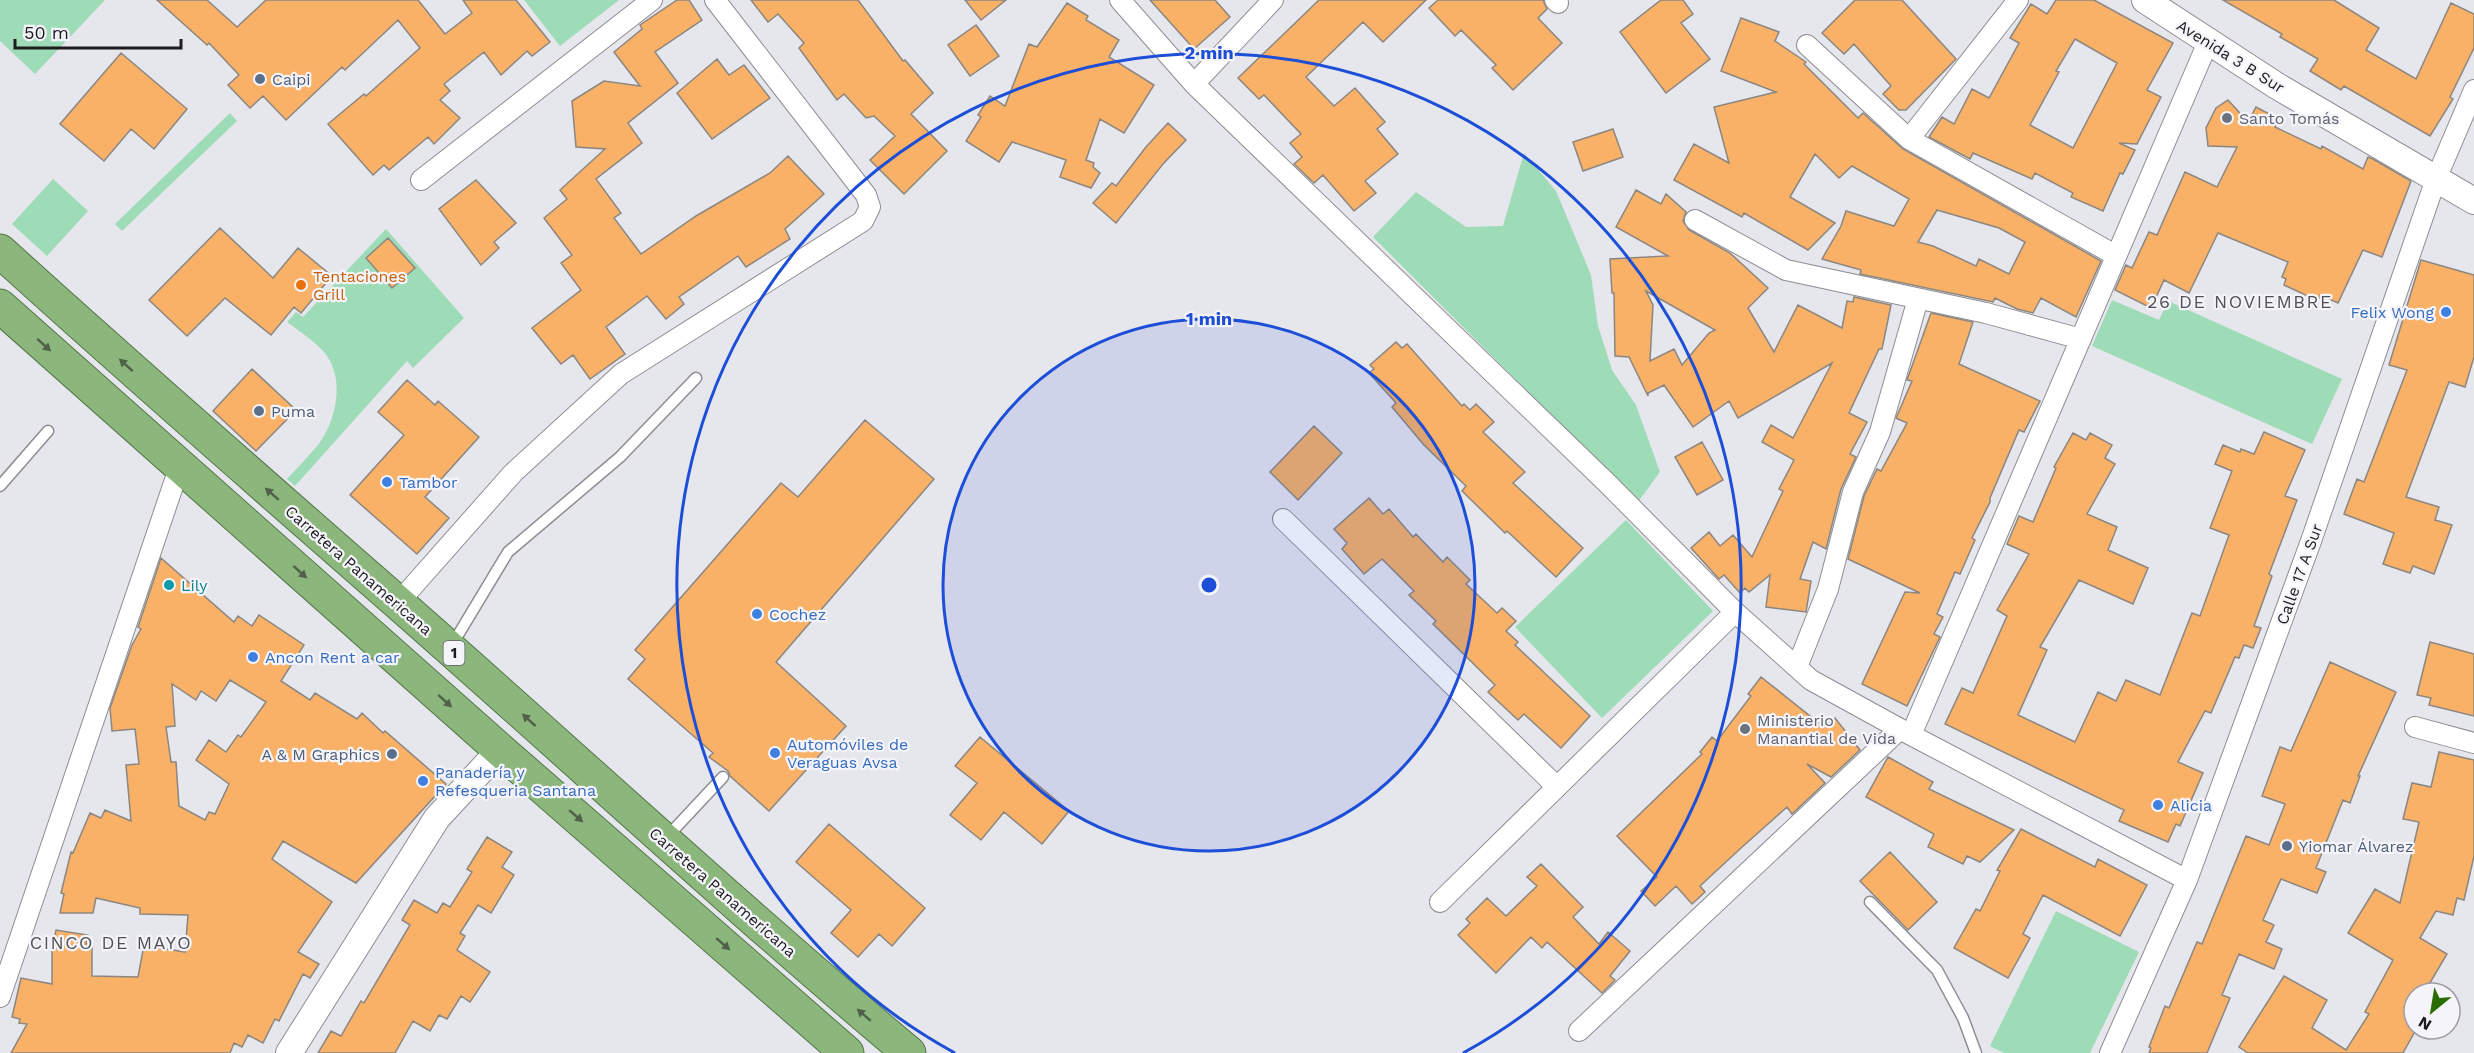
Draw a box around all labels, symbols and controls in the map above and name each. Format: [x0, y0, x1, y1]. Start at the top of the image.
scale bar [15, 12, 182, 50]
street label: Avenida 3 B Sur [2173, 16, 2288, 97]
text: 50 m [24, 22, 69, 43]
text: 2 min [1184, 42, 1234, 63]
place label: Caipi [272, 70, 311, 89]
marker: Caipi [253, 72, 267, 86]
place label: Santo Tomás [2239, 109, 2340, 128]
marker: Santo Tomás [2220, 111, 2234, 125]
place label: Tentaciones Grill [313, 267, 406, 304]
marker: Tentaciones Grill [294, 278, 308, 292]
district label: 26 DE NOVIEMBRE [2147, 291, 2333, 312]
place label: Felix Wong [2351, 303, 2434, 322]
marker: Felix Wong [2439, 305, 2453, 319]
text: 1 min [1186, 308, 1232, 329]
one-way arrow [36, 338, 51, 351]
one-way arrow [119, 359, 134, 372]
place label: Puma [271, 402, 315, 421]
marker: Puma [252, 404, 266, 418]
place label: Tambor [399, 473, 458, 492]
marker: Tambor [380, 475, 394, 489]
one-way arrow [265, 488, 280, 501]
street label: Carretera Panamericana [281, 501, 436, 639]
street label: Calle 17 A Sur [2272, 521, 2327, 627]
one-way arrow [292, 565, 307, 579]
centre of rings [1199, 575, 1219, 595]
place label: Lily [181, 576, 208, 595]
marker: Lily [162, 578, 176, 592]
place label: Cochez [769, 605, 826, 624]
marker: Cochez [750, 607, 764, 621]
road number: 1 [444, 641, 464, 665]
place label: Ancon Rent a car [265, 648, 400, 667]
marker: Ancon Rent a car [246, 650, 260, 664]
one-way arrow [438, 694, 453, 708]
place label: Ministerio Manantial de Vida [1757, 711, 1896, 748]
one-way arrow [521, 713, 536, 727]
marker: Ministerio Manantial de Vida [1738, 722, 1752, 736]
place label: Automóviles de Veraguas Avsa [787, 735, 908, 772]
place label: A & M Graphics [262, 745, 380, 764]
marker: Automóviles de Veraguas Avsa [768, 746, 782, 760]
marker: A & M Graphics [385, 747, 399, 761]
place label: Panadería y Refesqueria Santana [435, 763, 596, 800]
marker: Panadería y Refesqueria Santana [416, 774, 430, 788]
place label: Alicia [2170, 796, 2212, 815]
marker: Alicia [2151, 798, 2165, 812]
one-way arrow [568, 809, 583, 822]
street label: Carretera Panamericana [645, 823, 800, 961]
place label: Yiomar Álvarez [2299, 837, 2414, 856]
marker: Yiomar Álvarez [2280, 839, 2294, 853]
district label: CINCO DE MAYO [30, 932, 192, 953]
one-way arrow [715, 937, 730, 951]
north arrow [2402, 981, 2462, 1041]
one-way arrow [857, 1009, 872, 1022]
text: N [2415, 1012, 2435, 1035]

